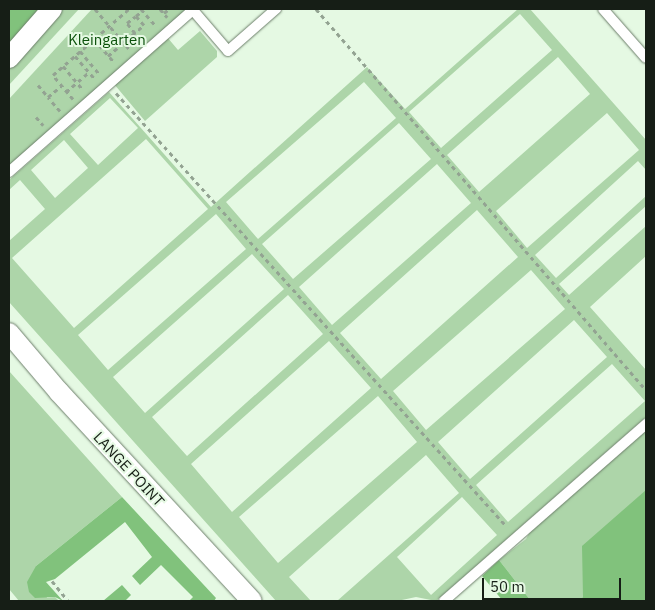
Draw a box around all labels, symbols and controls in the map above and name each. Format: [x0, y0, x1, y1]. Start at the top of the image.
park label: Kleingarten [68, 31, 146, 49]
street label: LANGE POINT [90, 428, 168, 510]
scale bar [485, 568, 624, 600]
text: 50 m [490, 577, 525, 596]

